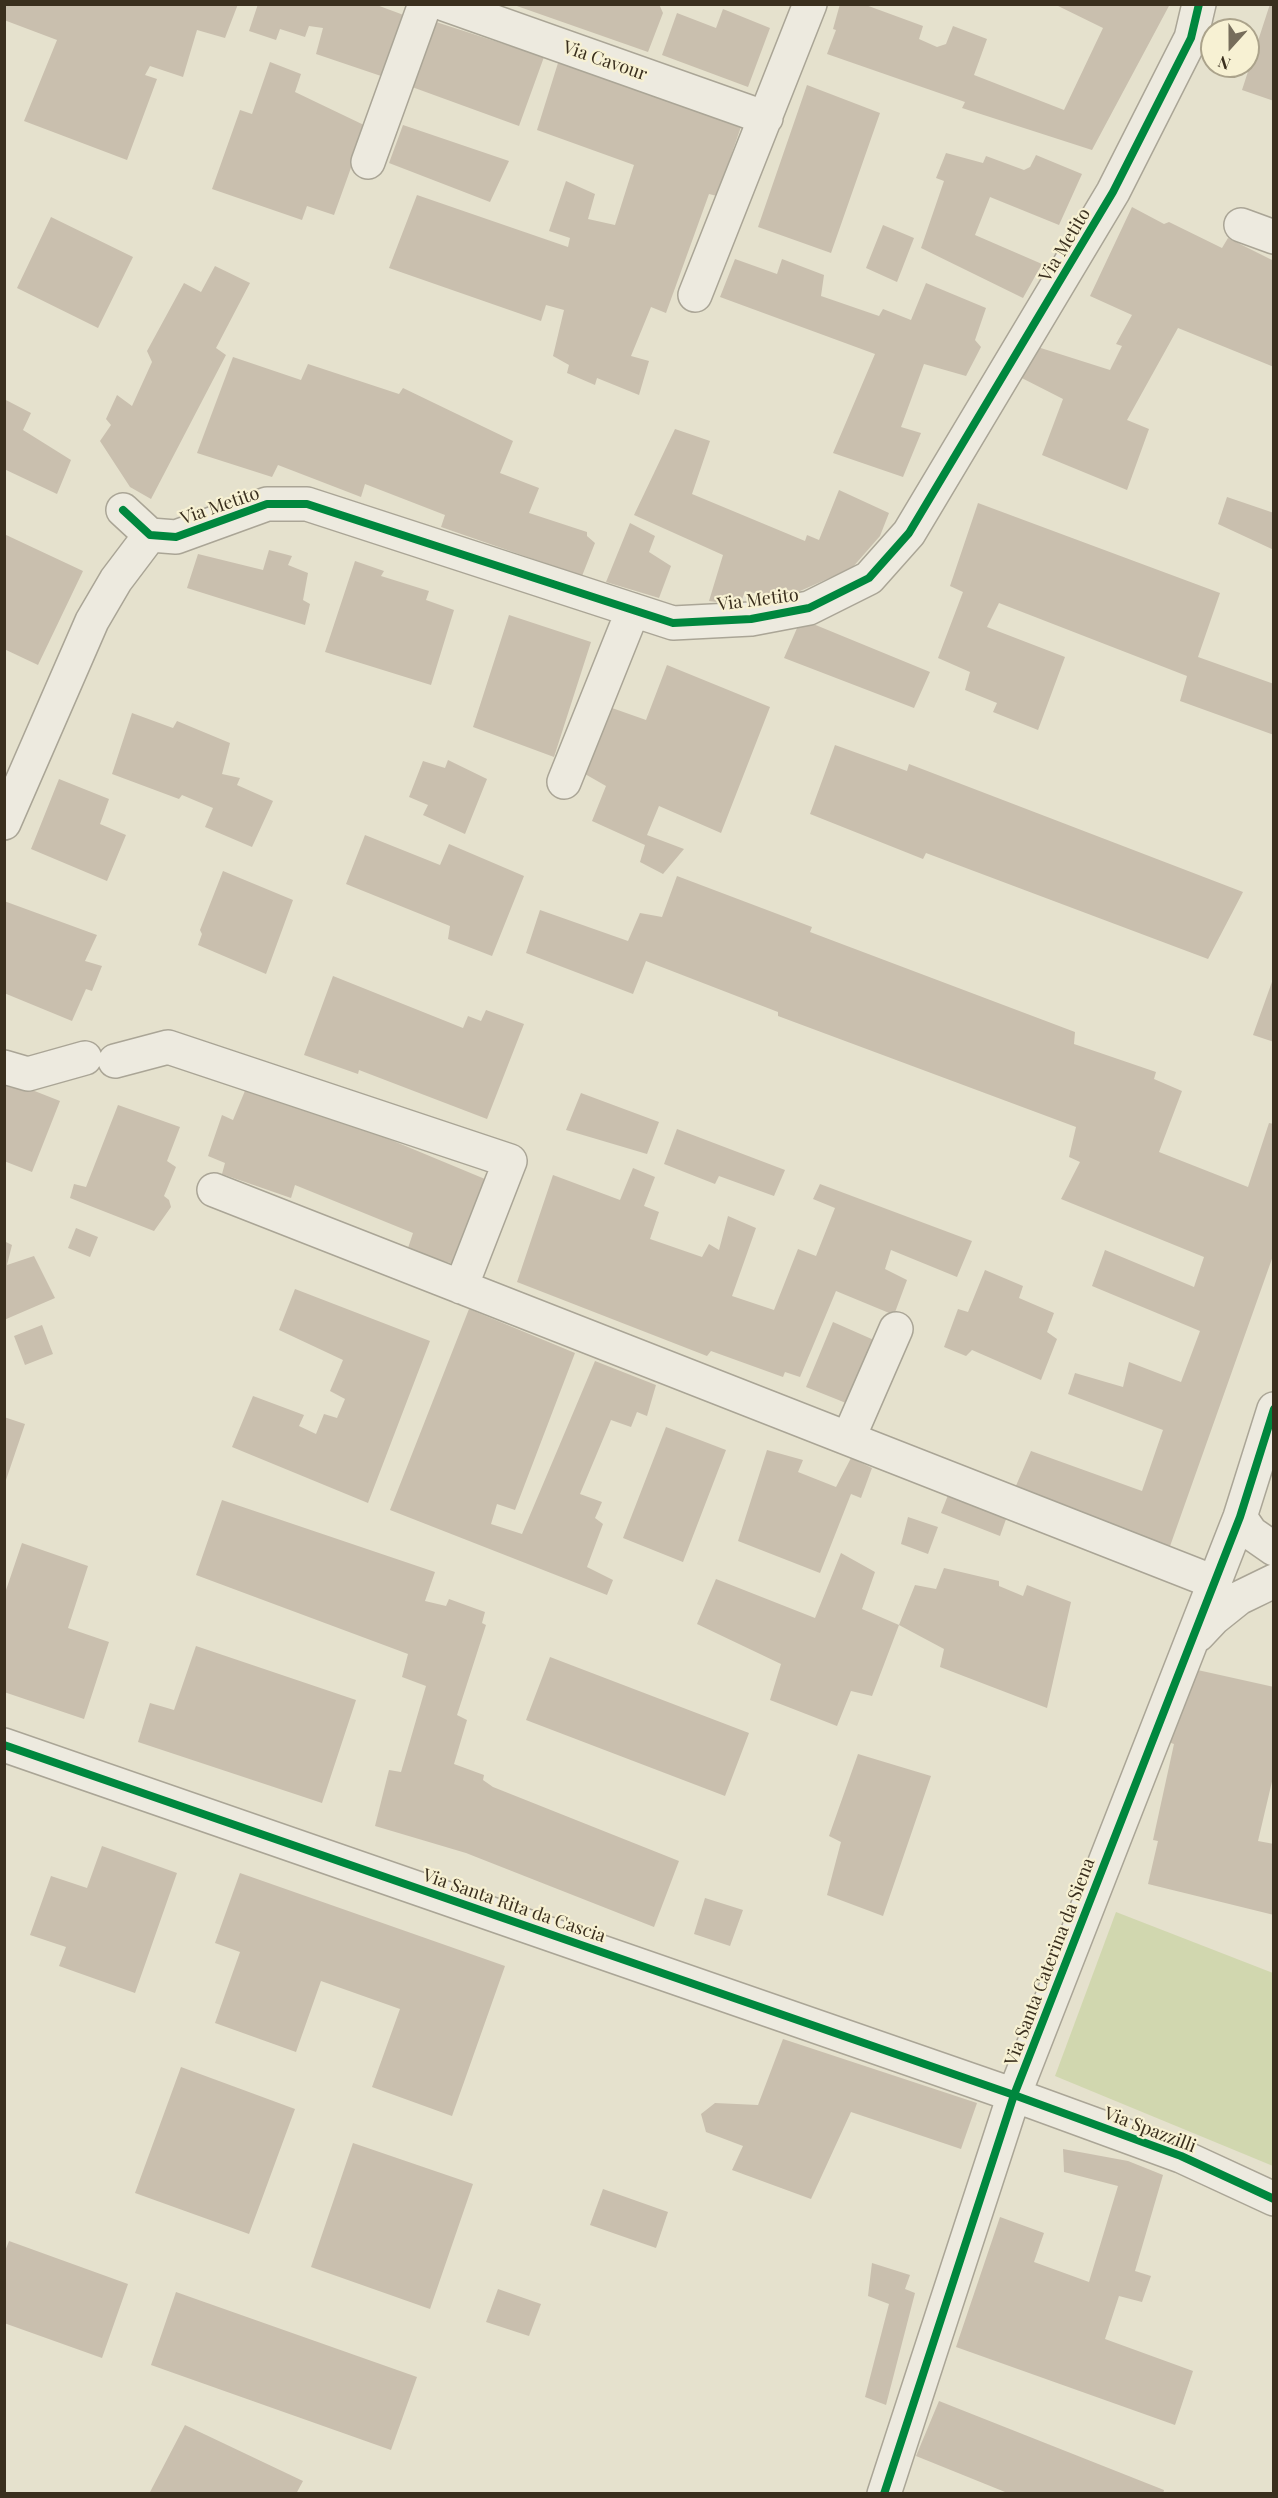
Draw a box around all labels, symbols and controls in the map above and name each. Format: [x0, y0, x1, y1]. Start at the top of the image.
north arrow [1200, 18, 1260, 78]
street label: Via Cavour [560, 36, 650, 86]
text: N [1215, 52, 1233, 75]
street label: Via Metito [1035, 204, 1095, 286]
street label: Via Metito [178, 482, 262, 530]
street label: Via Metito [716, 584, 800, 616]
street label: Via Santa Caterina da Siena [1000, 1855, 1100, 2069]
street label: Via Santa Rita da Cascia [420, 1865, 608, 1947]
street label: Via Spazzilli [1101, 2103, 1199, 2157]

